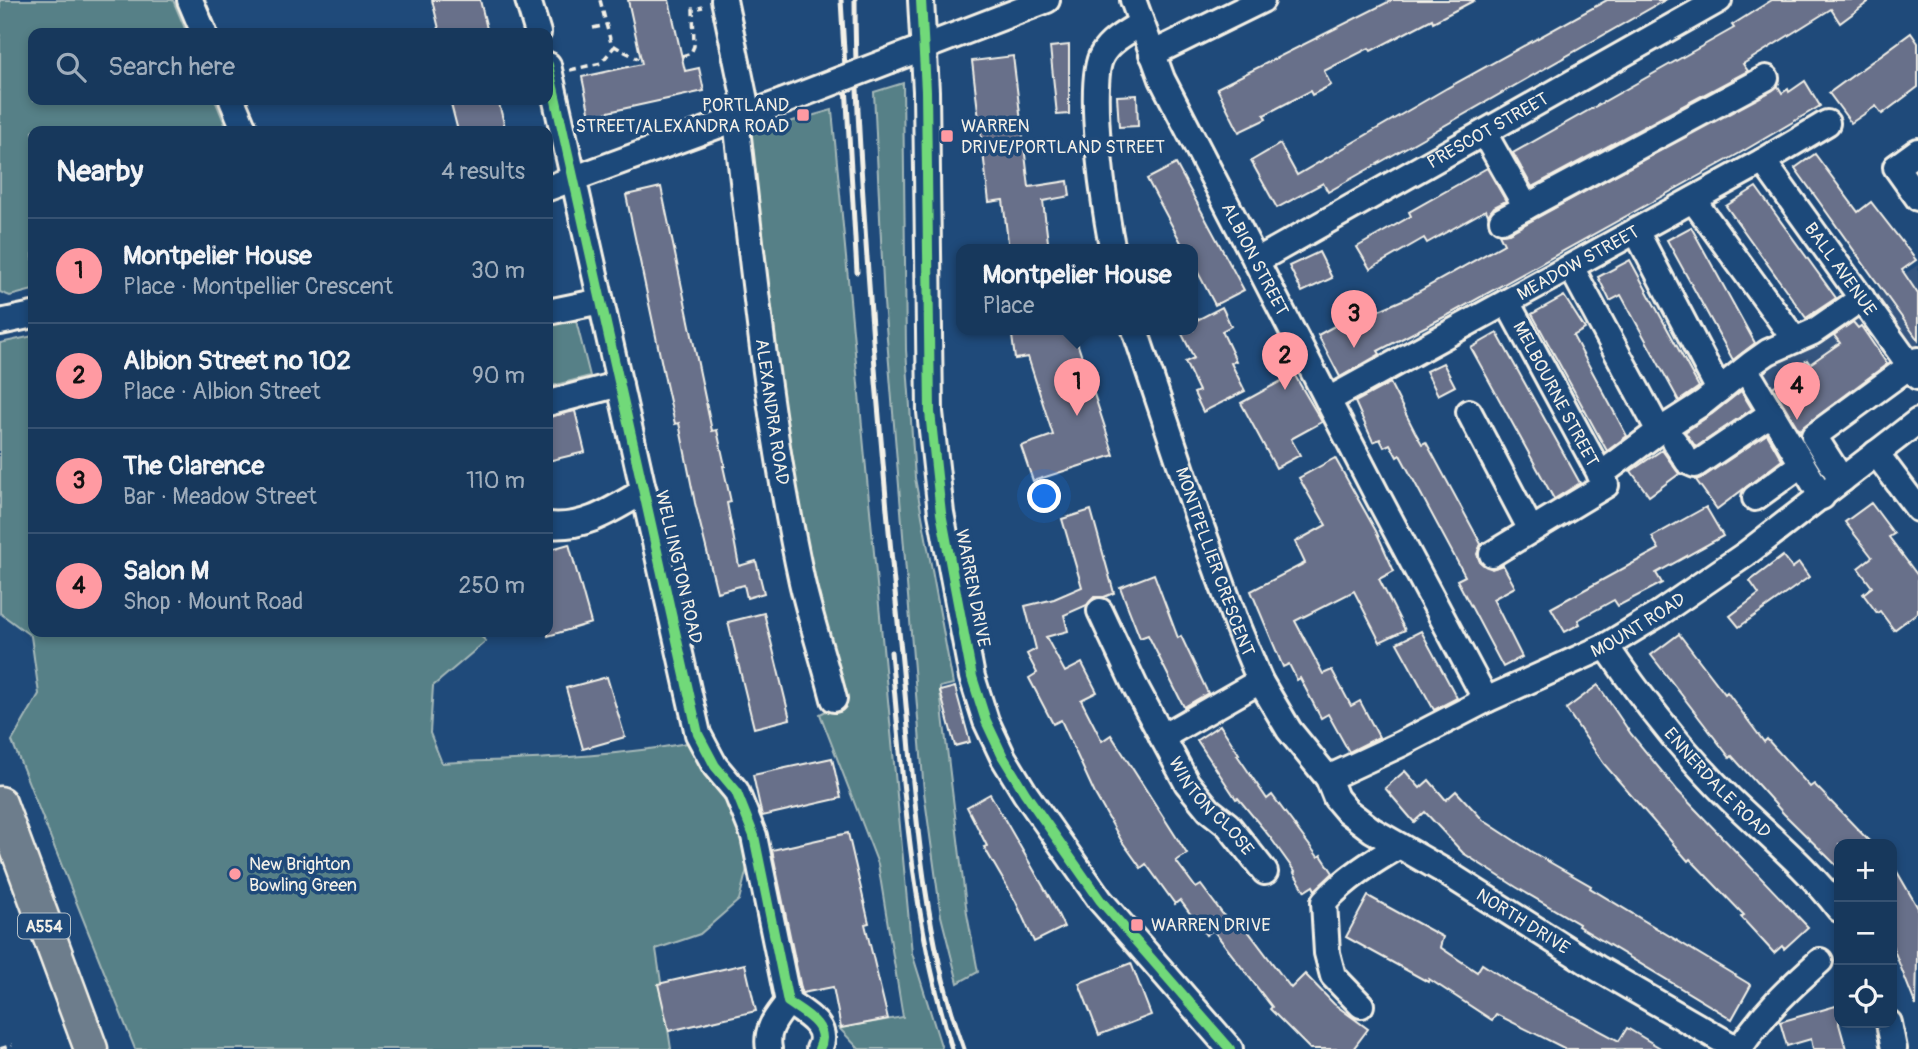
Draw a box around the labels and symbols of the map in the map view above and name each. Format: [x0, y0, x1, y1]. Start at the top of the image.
street label: PRESCOT STREET [1423, 87, 1553, 174]
place label: PORTLAND STREET/ALEXANDRA ROAD [576, 94, 789, 138]
marker: PORTLAND STREET/ALEXANDRA ROAD [795, 107, 811, 123]
place label: WARREN DRIVE/PORTLAND STREET [961, 115, 1165, 159]
marker: WARREN DRIVE/PORTLAND STREET [939, 128, 955, 144]
street label: ALBION STREET [1216, 199, 1293, 320]
street label: BALL AVENUE [1799, 218, 1881, 321]
street label: MEADOW STREET [1513, 220, 1643, 306]
pin: 3 [1331, 290, 1377, 348]
street label: MELBOURNE STREET [1507, 318, 1604, 471]
pin: 2 [1262, 332, 1308, 390]
street label: ALEXANDRA ROAD [750, 337, 794, 487]
pin: 1 [1054, 358, 1100, 416]
pin: 4 [1774, 362, 1820, 420]
street label: MONTPELLIER CRESCENT [1170, 464, 1259, 660]
your location [1027, 479, 1061, 513]
street label: WELLINGTON ROAD [650, 488, 707, 646]
street label: WARREN DRIVE [950, 527, 995, 649]
street label: MOUNT ROAD [1587, 588, 1690, 663]
street label: ENNERDALE ROAD [1659, 723, 1776, 844]
street label: WINTON CLOSE [1163, 753, 1259, 860]
place label: New Brighton Bowling Green [249, 853, 357, 897]
marker: New Brighton Bowling Green [227, 866, 243, 882]
street label: NORTH DRIVE [1472, 884, 1574, 960]
road number: A554 [18, 914, 70, 938]
place label: WARREN DRIVE [1151, 914, 1271, 937]
marker: WARREN DRIVE [1129, 917, 1145, 933]

